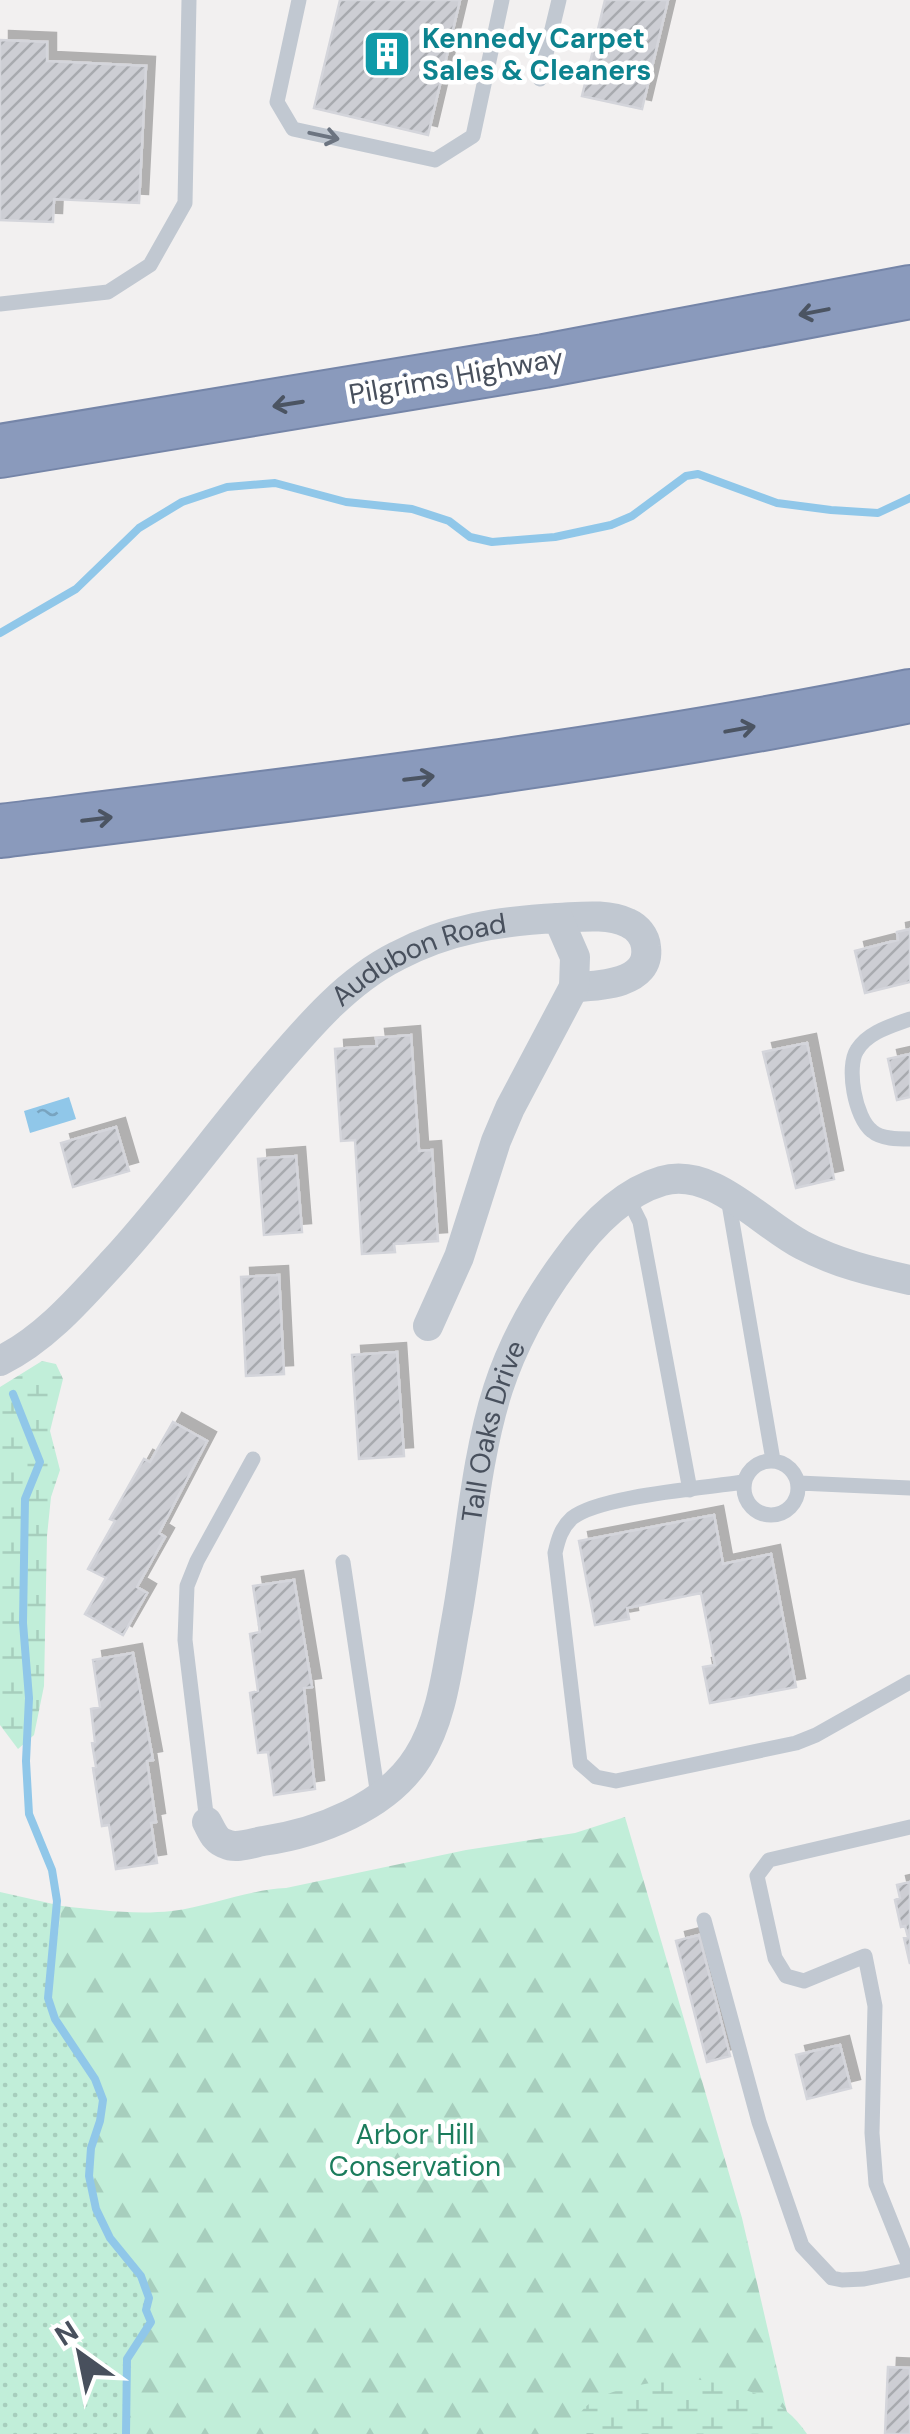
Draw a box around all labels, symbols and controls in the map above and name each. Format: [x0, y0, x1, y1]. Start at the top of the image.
place label: Kennedy Carpet Sales & Cleaners [422, 20, 651, 89]
building icon: Kennedy Carpet Sales & Cleaners [361, 28, 413, 80]
one-way arrow [307, 127, 339, 146]
one-way arrow [799, 303, 831, 322]
street label: Pilgrims Highway [346, 339, 566, 413]
one-way arrow [272, 395, 304, 414]
one-way arrow [724, 719, 756, 738]
one-way arrow [403, 768, 435, 787]
one-way arrow [80, 809, 112, 827]
street label: Audubon Road [323, 904, 509, 1014]
street label: Tall Oaks Drive [453, 1334, 534, 1525]
park label: Arbor Hill Conservation [329, 2116, 501, 2185]
north arrow [30, 2304, 130, 2404]
text: N [48, 2312, 85, 2355]

